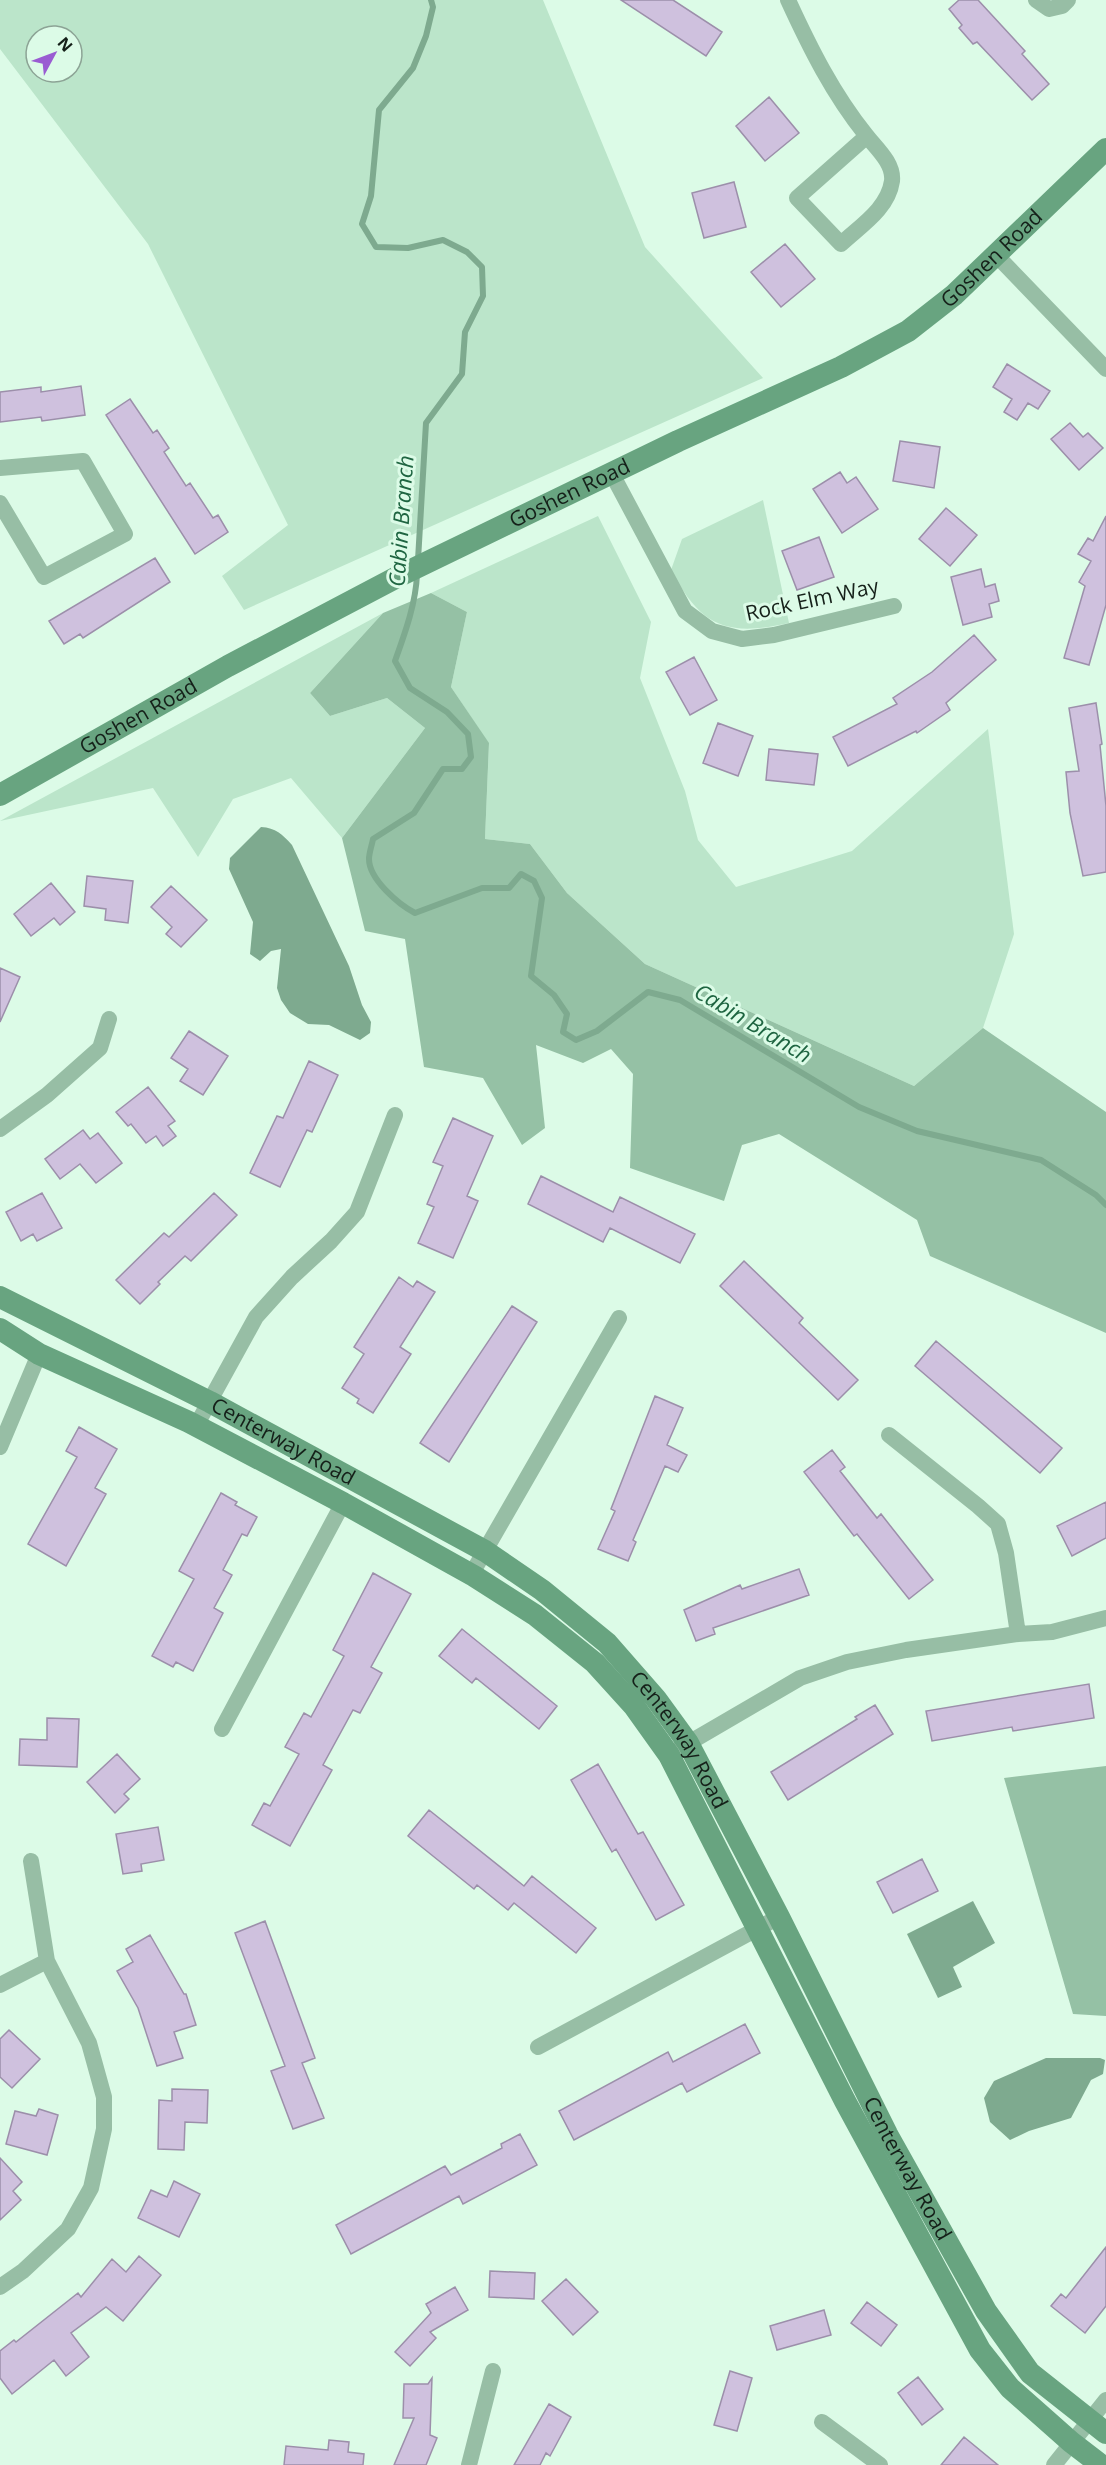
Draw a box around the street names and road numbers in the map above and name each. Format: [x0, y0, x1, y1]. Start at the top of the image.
street label: Goshen Road [934, 202, 1048, 313]
street label: Goshen Road [504, 451, 635, 534]
street label: Rock Elm Way [743, 571, 881, 627]
street label: Goshen Road [74, 671, 202, 760]
street label: Centerway Road [207, 1390, 361, 1491]
street label: Centerway Road [625, 1664, 735, 1813]
street label: Centerway Road [858, 2091, 959, 2245]

